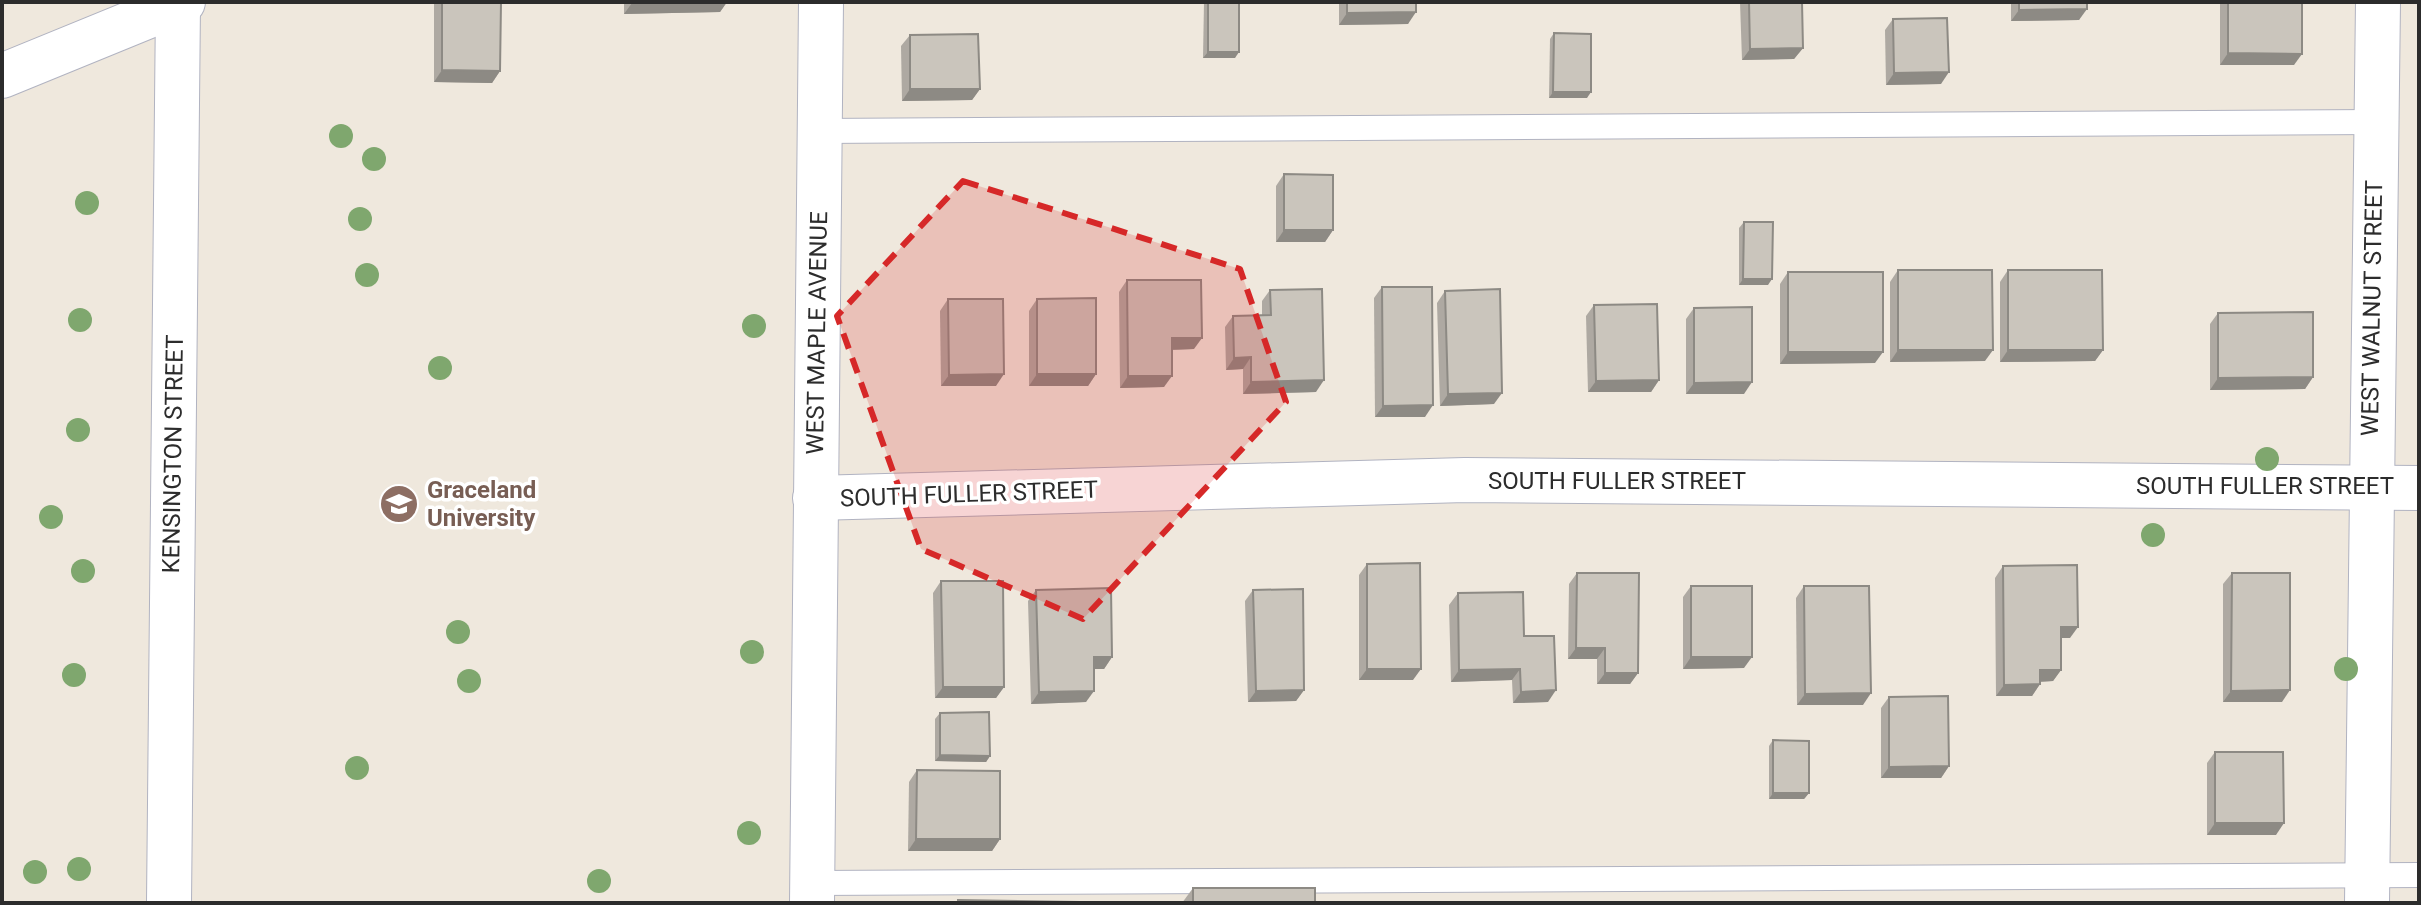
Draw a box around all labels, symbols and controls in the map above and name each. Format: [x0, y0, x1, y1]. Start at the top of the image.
street label: WEST WALNUT STREET [2356, 180, 2388, 436]
street label: WEST MAPLE AVENUE [801, 211, 833, 455]
street label: KENSINGTON STREET [157, 334, 189, 574]
street label: SOUTH FULLER STREET [1488, 467, 1746, 495]
street label: SOUTH FULLER STREET [2136, 472, 2394, 500]
place label: Graceland University [427, 476, 536, 532]
street label: SOUTH FULLER STREET [840, 476, 1098, 512]
school or university icon: Graceland University [378, 483, 420, 525]

